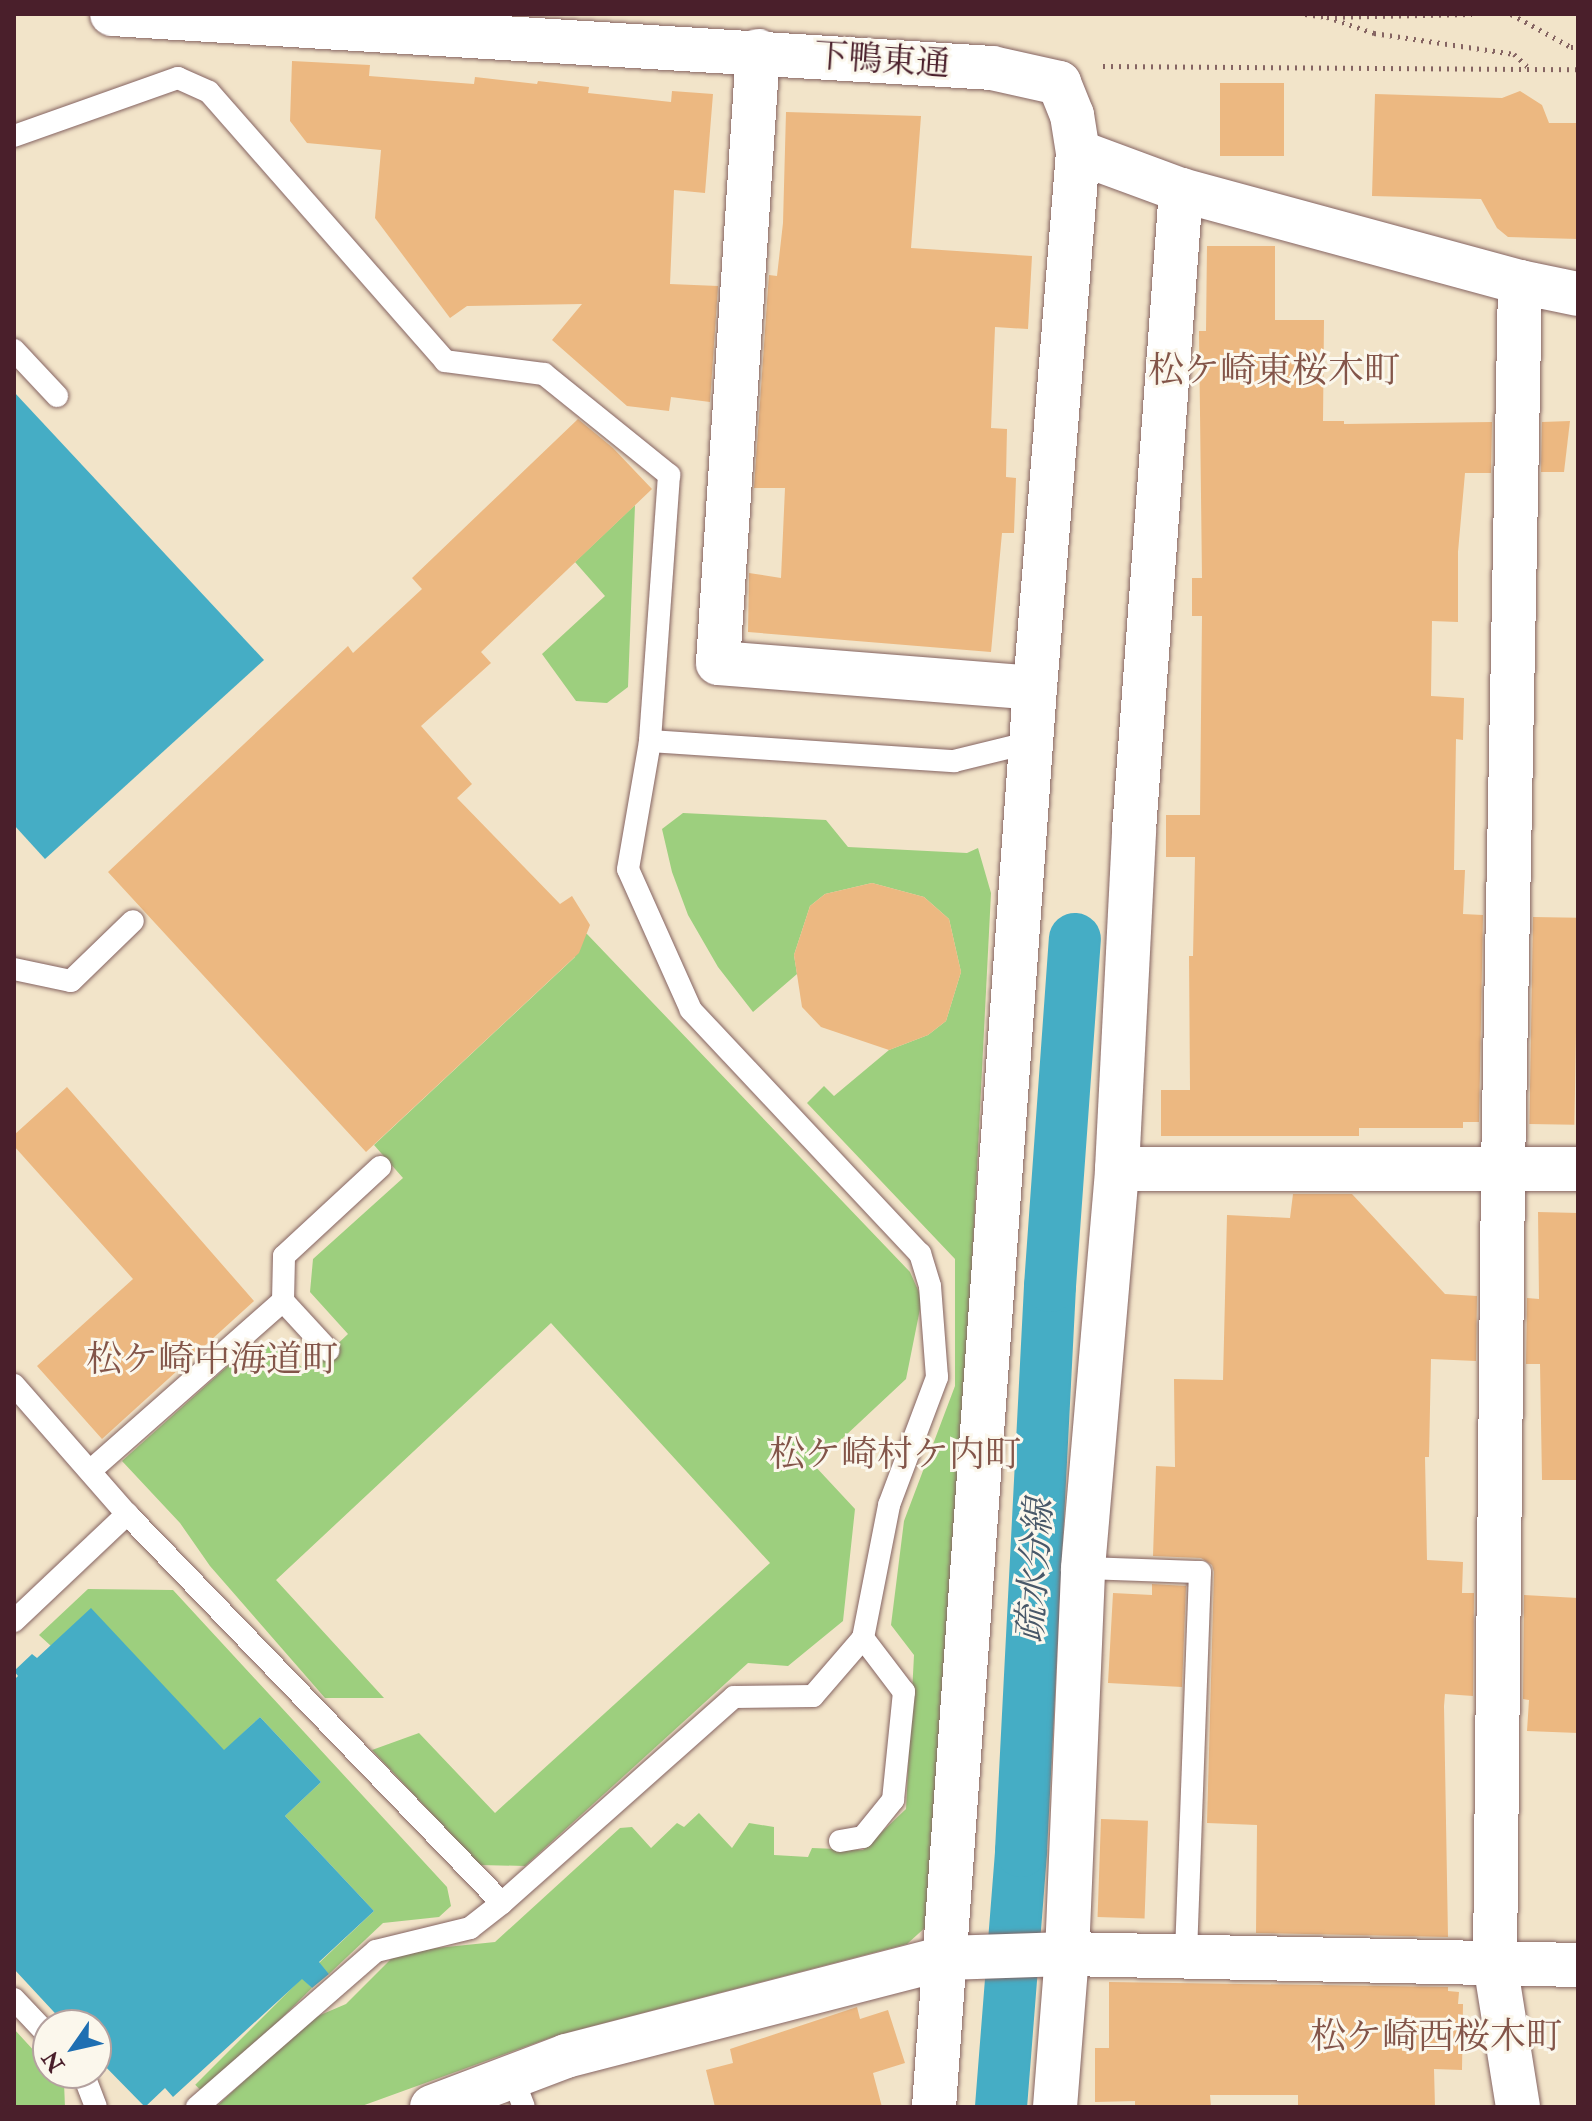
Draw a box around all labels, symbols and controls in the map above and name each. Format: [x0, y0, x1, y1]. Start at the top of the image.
street label: 下鴨東通 [813, 35, 951, 85]
district label: 松ケ崎東桜木町 [1148, 349, 1400, 393]
district label: 松ケ崎中海道町 [86, 1338, 338, 1382]
district label: 松ケ崎村ケ内町 [769, 1433, 1021, 1477]
water label: 疏水分線 [1008, 1498, 1062, 1644]
north arrow [32, 2009, 112, 2089]
district label: 松ケ崎西桜木町 [1310, 2015, 1562, 2059]
text: N [37, 2045, 71, 2077]

